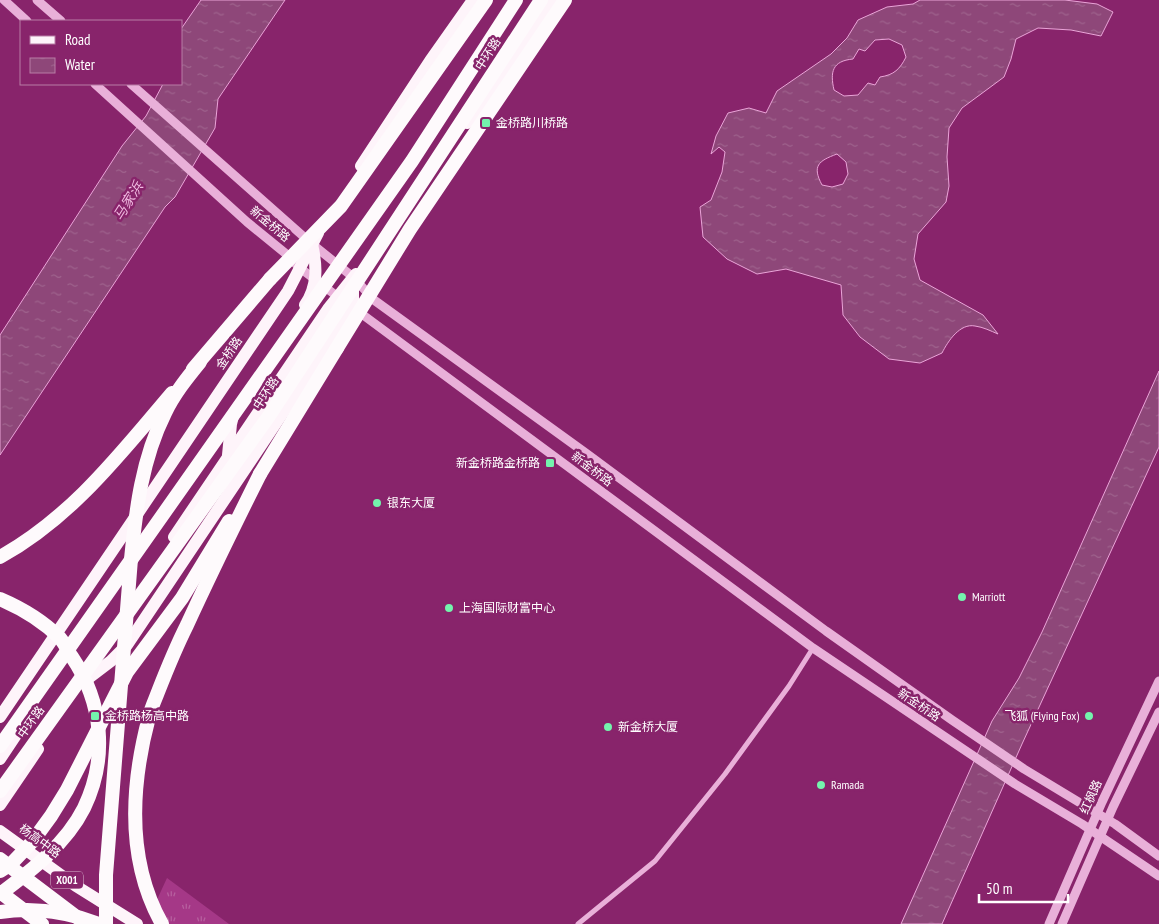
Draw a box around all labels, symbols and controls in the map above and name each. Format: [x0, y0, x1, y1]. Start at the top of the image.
legend [20, 20, 182, 85]
text: Road [65, 30, 91, 49]
street label: 中环路 [471, 35, 504, 73]
text: Water [65, 55, 96, 74]
place label: 金桥路川桥路 [496, 115, 568, 130]
marker: 金桥路川桥路 [480, 117, 492, 129]
water label: 马家浜 [109, 178, 147, 224]
street label: 新金桥路 [247, 202, 294, 245]
street label: 金桥路 [212, 334, 245, 372]
street label: 中环路 [249, 374, 282, 412]
street label: 新金桥路 [569, 448, 616, 489]
place label: 新金桥路金桥路 [456, 455, 540, 470]
marker: 新金桥路金桥路 [544, 457, 556, 469]
place label: 银东大厦 [387, 495, 435, 510]
marker: 银东大厦 [371, 497, 383, 509]
place label: Marriott [972, 589, 1006, 604]
marker: Marriott [956, 591, 968, 603]
place label: 上海国际财富中心 [459, 600, 555, 615]
marker: 上海国际财富中心 [443, 602, 455, 614]
street label: 新金桥路 [895, 685, 943, 724]
street label: 中环路 [14, 703, 47, 741]
place label: 金桥路杨高中路 [105, 708, 189, 723]
place label: 飞狐 (Flying Fox) [1004, 708, 1079, 723]
marker: 金桥路杨高中路 [89, 710, 101, 722]
marker: 飞狐 (Flying Fox) [1083, 710, 1095, 722]
place label: 新金桥大厦 [618, 719, 678, 734]
marker: 新金桥大厦 [602, 721, 614, 733]
place label: Ramada [831, 777, 864, 792]
street label: 红枫路 [1076, 777, 1105, 816]
marker: Ramada [815, 779, 827, 791]
street label: 杨高中路 [16, 820, 64, 861]
road number: X001 [51, 872, 83, 888]
scale bar [979, 872, 1068, 904]
text: 50 m [986, 879, 1012, 898]

